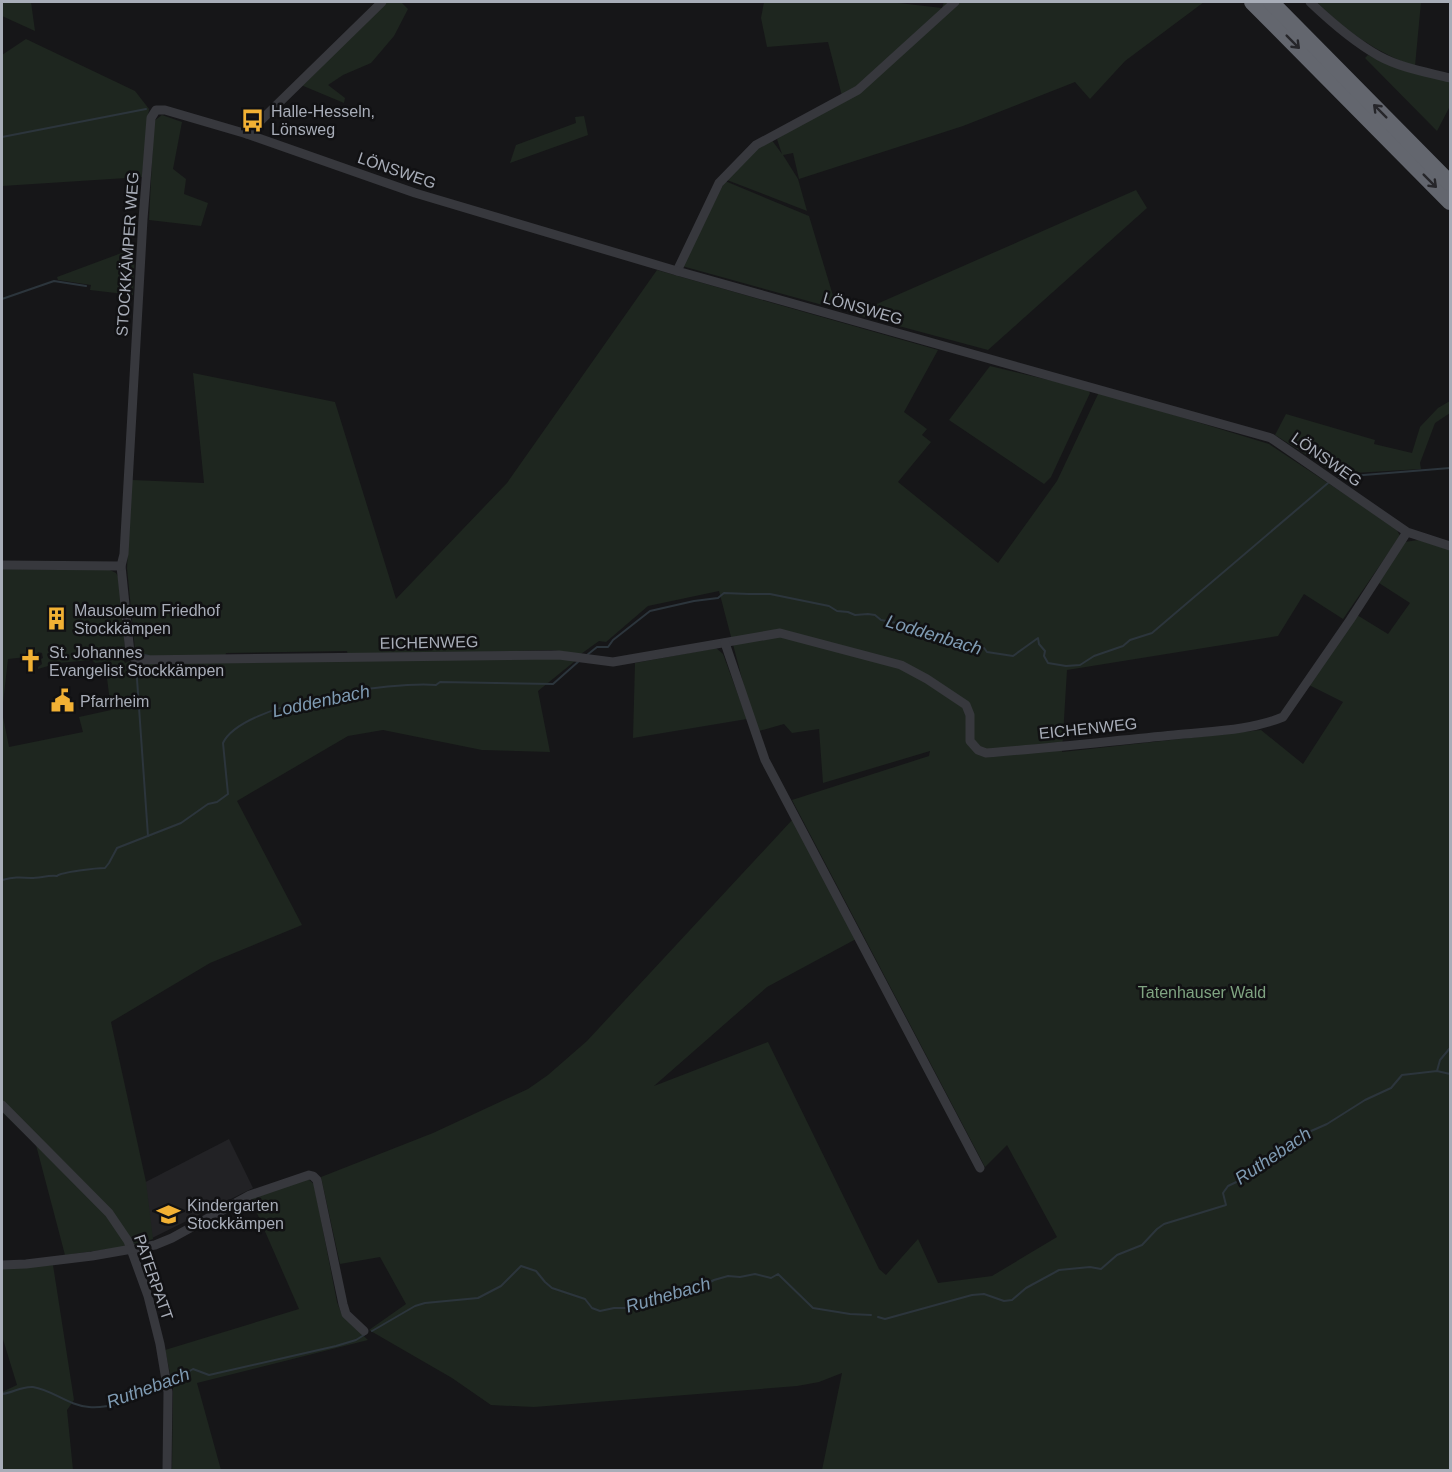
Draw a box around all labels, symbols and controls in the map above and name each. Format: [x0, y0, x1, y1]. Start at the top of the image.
one-way arrow [1286, 35, 1301, 50]
place label: Halle-Hesseln, Lönsweg [271, 103, 375, 138]
one-way arrow [1373, 104, 1388, 119]
bus stop icon: Halle-Hesseln, Lönsweg [240, 107, 266, 133]
street label: LÖNSWEG [355, 149, 438, 192]
street label: STOCKKÄMPER WEG [113, 171, 142, 337]
one-way arrow [1423, 174, 1438, 189]
street label: LÖNSWEG [821, 289, 905, 328]
street label: LÖNSWEG [1288, 429, 1365, 490]
place label: Mausoleum Friedhof Stockkämpen [74, 602, 220, 637]
building icon: Mausoleum Friedhof Stockkämpen [43, 606, 69, 632]
water label: Loddenbach [884, 611, 984, 659]
street label: EICHENWEG [380, 633, 478, 652]
place label: St. Johannes Evangelist Stockkämpen [49, 644, 224, 679]
church icon: St. Johannes Evangelist Stockkämpen [18, 648, 44, 674]
water label: Loddenbach [270, 681, 372, 721]
public building icon: Pfarrheim [49, 688, 75, 714]
place label: Pfarrheim [80, 693, 149, 710]
street label: EICHENWEG [1038, 715, 1138, 742]
park label: Tatenhauser Wald [1138, 984, 1266, 1001]
water label: Ruthebach [1231, 1123, 1315, 1189]
place label: Kindergarten Stockkämpen [187, 1197, 284, 1232]
school or university icon: Kindergarten Stockkämpen [156, 1201, 182, 1227]
street label: PATERPATT [131, 1232, 176, 1322]
water label: Ruthebach [623, 1273, 713, 1317]
water label: Ruthebach [104, 1364, 192, 1412]

